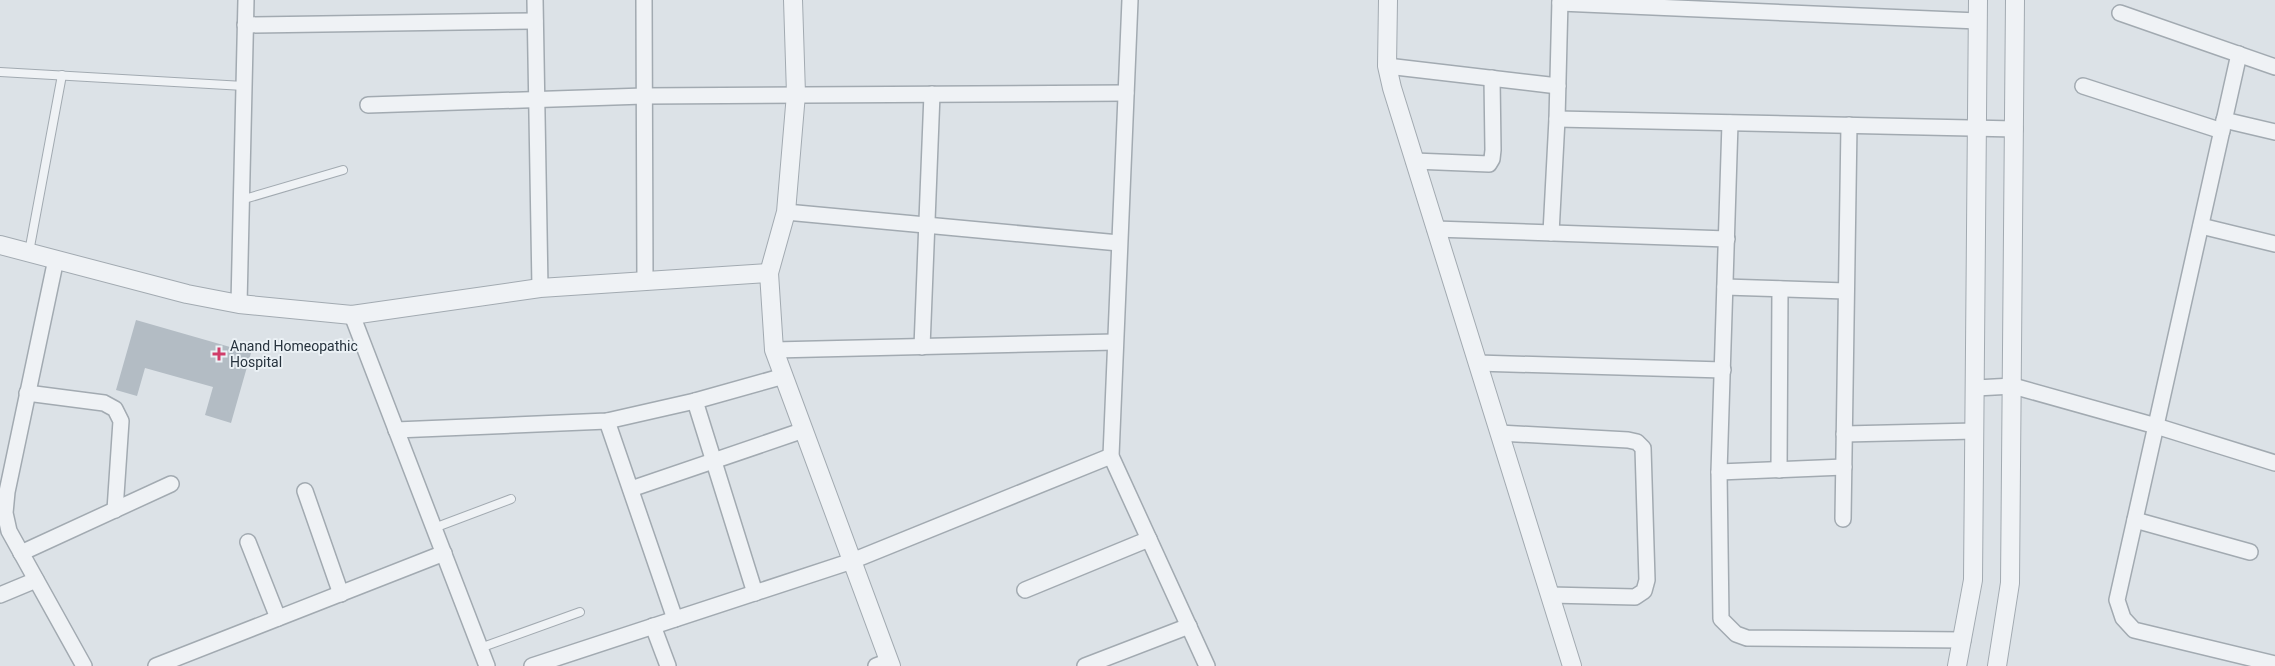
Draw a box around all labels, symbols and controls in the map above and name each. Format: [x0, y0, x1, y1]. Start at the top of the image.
place label: Anand Homeopathic Hospital [230, 338, 358, 370]
marker: Anand Homeopathic Hospital [212, 347, 226, 361]

